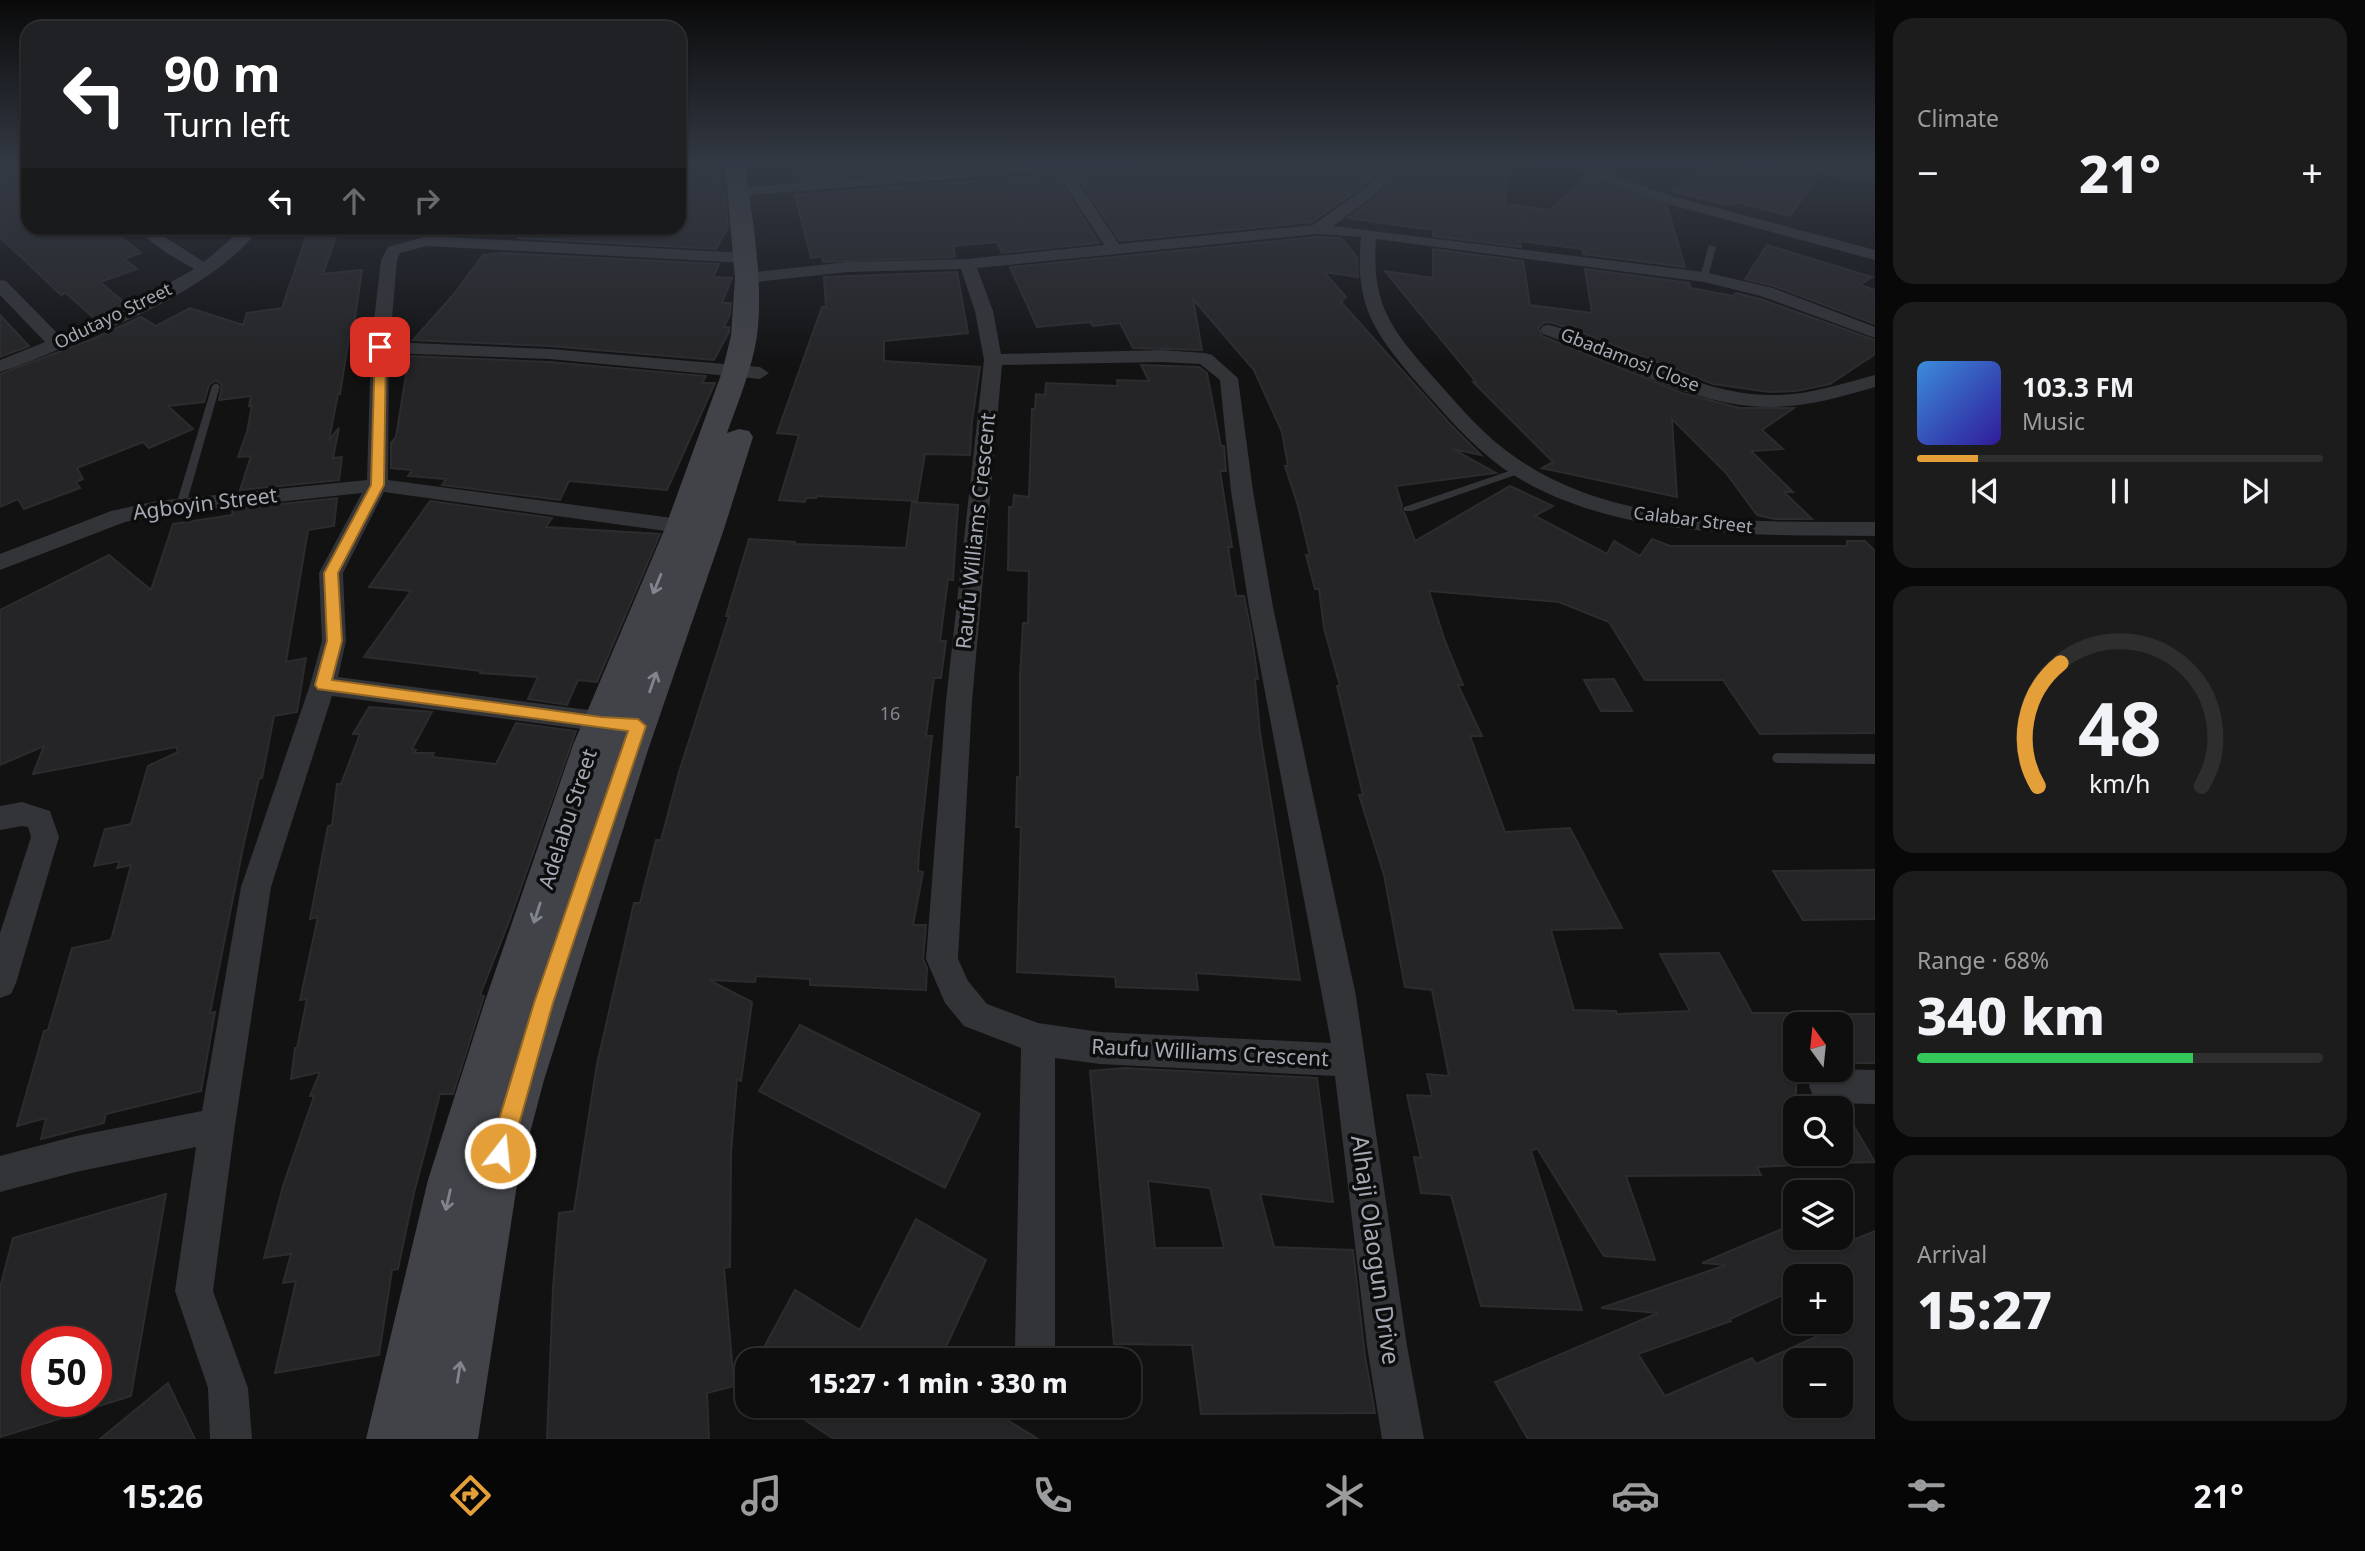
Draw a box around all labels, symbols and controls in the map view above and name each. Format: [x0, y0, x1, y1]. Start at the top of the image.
text: 90 m [164, 40, 281, 106]
icon: left [49, 49, 140, 140]
text: Climate [1917, 102, 1999, 134]
text: Turn left [164, 103, 290, 146]
text: 21° [2079, 137, 2161, 208]
text: − [1917, 146, 1939, 198]
text: + [2301, 146, 2323, 198]
icon: left [262, 182, 300, 220]
icon: ahead [335, 182, 373, 220]
icon: right [408, 182, 446, 220]
street label: Odutayo Street [50, 276, 176, 354]
pin [350, 317, 410, 377]
street label: Gbadamosi Close [1558, 322, 1703, 397]
icon: arrive [361, 328, 399, 366]
text: 103.3 FM [2022, 369, 2134, 405]
text: Music [2022, 405, 2085, 437]
street label: Raufu Williams Crescent [949, 411, 1001, 650]
icon: previous [1966, 472, 2004, 510]
icon: pause [2101, 472, 2139, 510]
icon: next [2236, 472, 2274, 510]
street label: Agboyin Street [131, 480, 279, 526]
street label: Calabar Street [1632, 500, 1755, 538]
one-way arrow [650, 573, 663, 594]
one-way arrow [648, 672, 660, 694]
text: 48 [2078, 678, 2162, 777]
house number: 16 [880, 701, 900, 725]
street label: Adelabu Street [531, 745, 603, 892]
text: km/h [2089, 765, 2151, 799]
one-way arrow [530, 901, 542, 923]
text: Range · 68% [1917, 944, 2049, 976]
text: 340 km [1917, 979, 2105, 1050]
north arrow [1783, 1012, 1853, 1082]
map controls [1783, 1012, 1853, 1418]
street label: Raufu Williams Crescent [1091, 1032, 1330, 1072]
button: search [1783, 1096, 1853, 1166]
position arrow [463, 1116, 537, 1190]
street label: Alhaji Olaogun Drive [1344, 1133, 1409, 1367]
button: layers [1783, 1180, 1853, 1250]
one-way arrow [441, 1188, 455, 1211]
text: Arrival [1917, 1238, 1987, 1270]
button: + [1783, 1264, 1853, 1334]
text: 15:27 [1917, 1273, 2052, 1344]
speed limit sign: 50 [21, 1326, 112, 1417]
button: − [1783, 1348, 1853, 1418]
one-way arrow [453, 1361, 466, 1383]
text: 15:27 · 1 min · 330 m [808, 1365, 1068, 1401]
icon: directions [446, 1471, 495, 1520]
icon: music [737, 1471, 786, 1520]
icon: phone [1028, 1471, 1077, 1520]
icon: climate [1320, 1471, 1369, 1520]
icon: car [1611, 1471, 1660, 1520]
icon: filters [1902, 1471, 1951, 1520]
text: 15:26 [121, 1474, 203, 1517]
text: 21° [2194, 1474, 2244, 1517]

